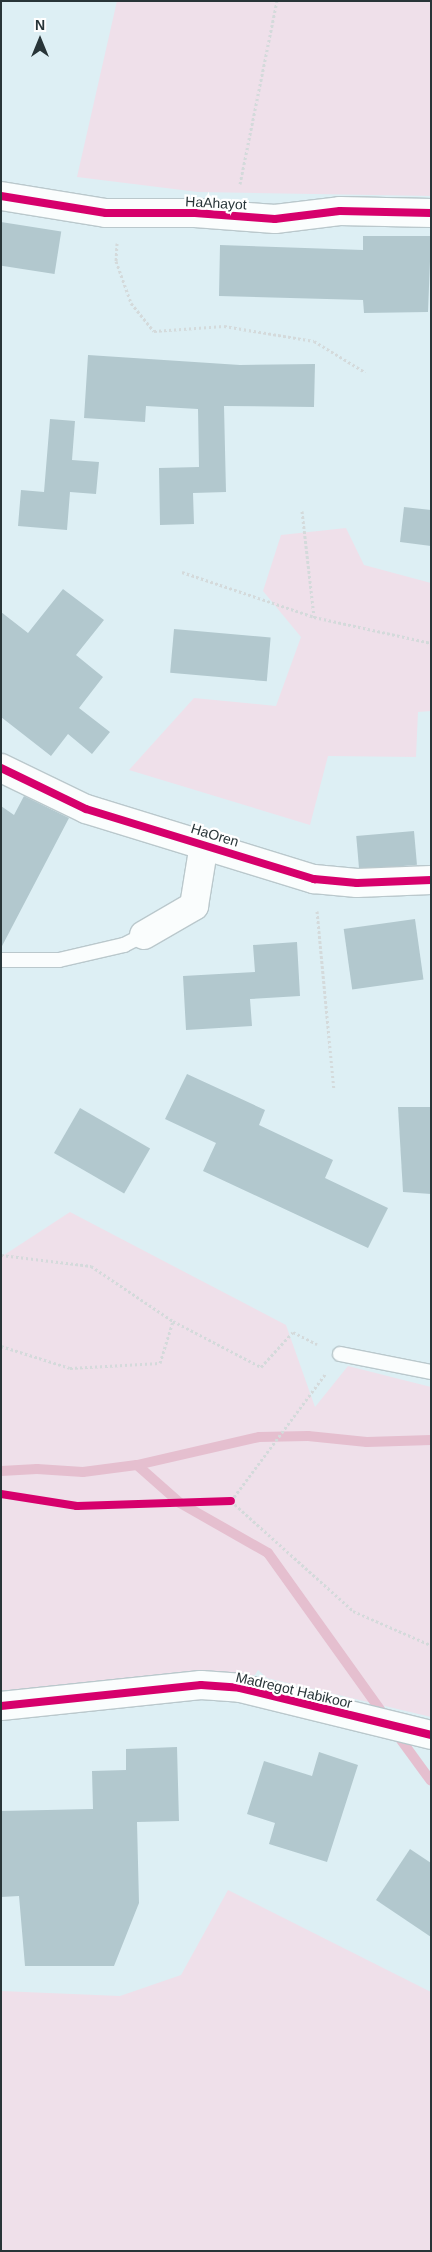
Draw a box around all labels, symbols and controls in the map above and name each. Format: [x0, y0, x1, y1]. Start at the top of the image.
north arrow [15, 15, 65, 65]
text: N [35, 17, 45, 33]
street label: HaAhayot [185, 193, 247, 213]
street label: HaOren [189, 820, 241, 850]
street label: Madregot Habikoor [234, 1668, 354, 1712]

